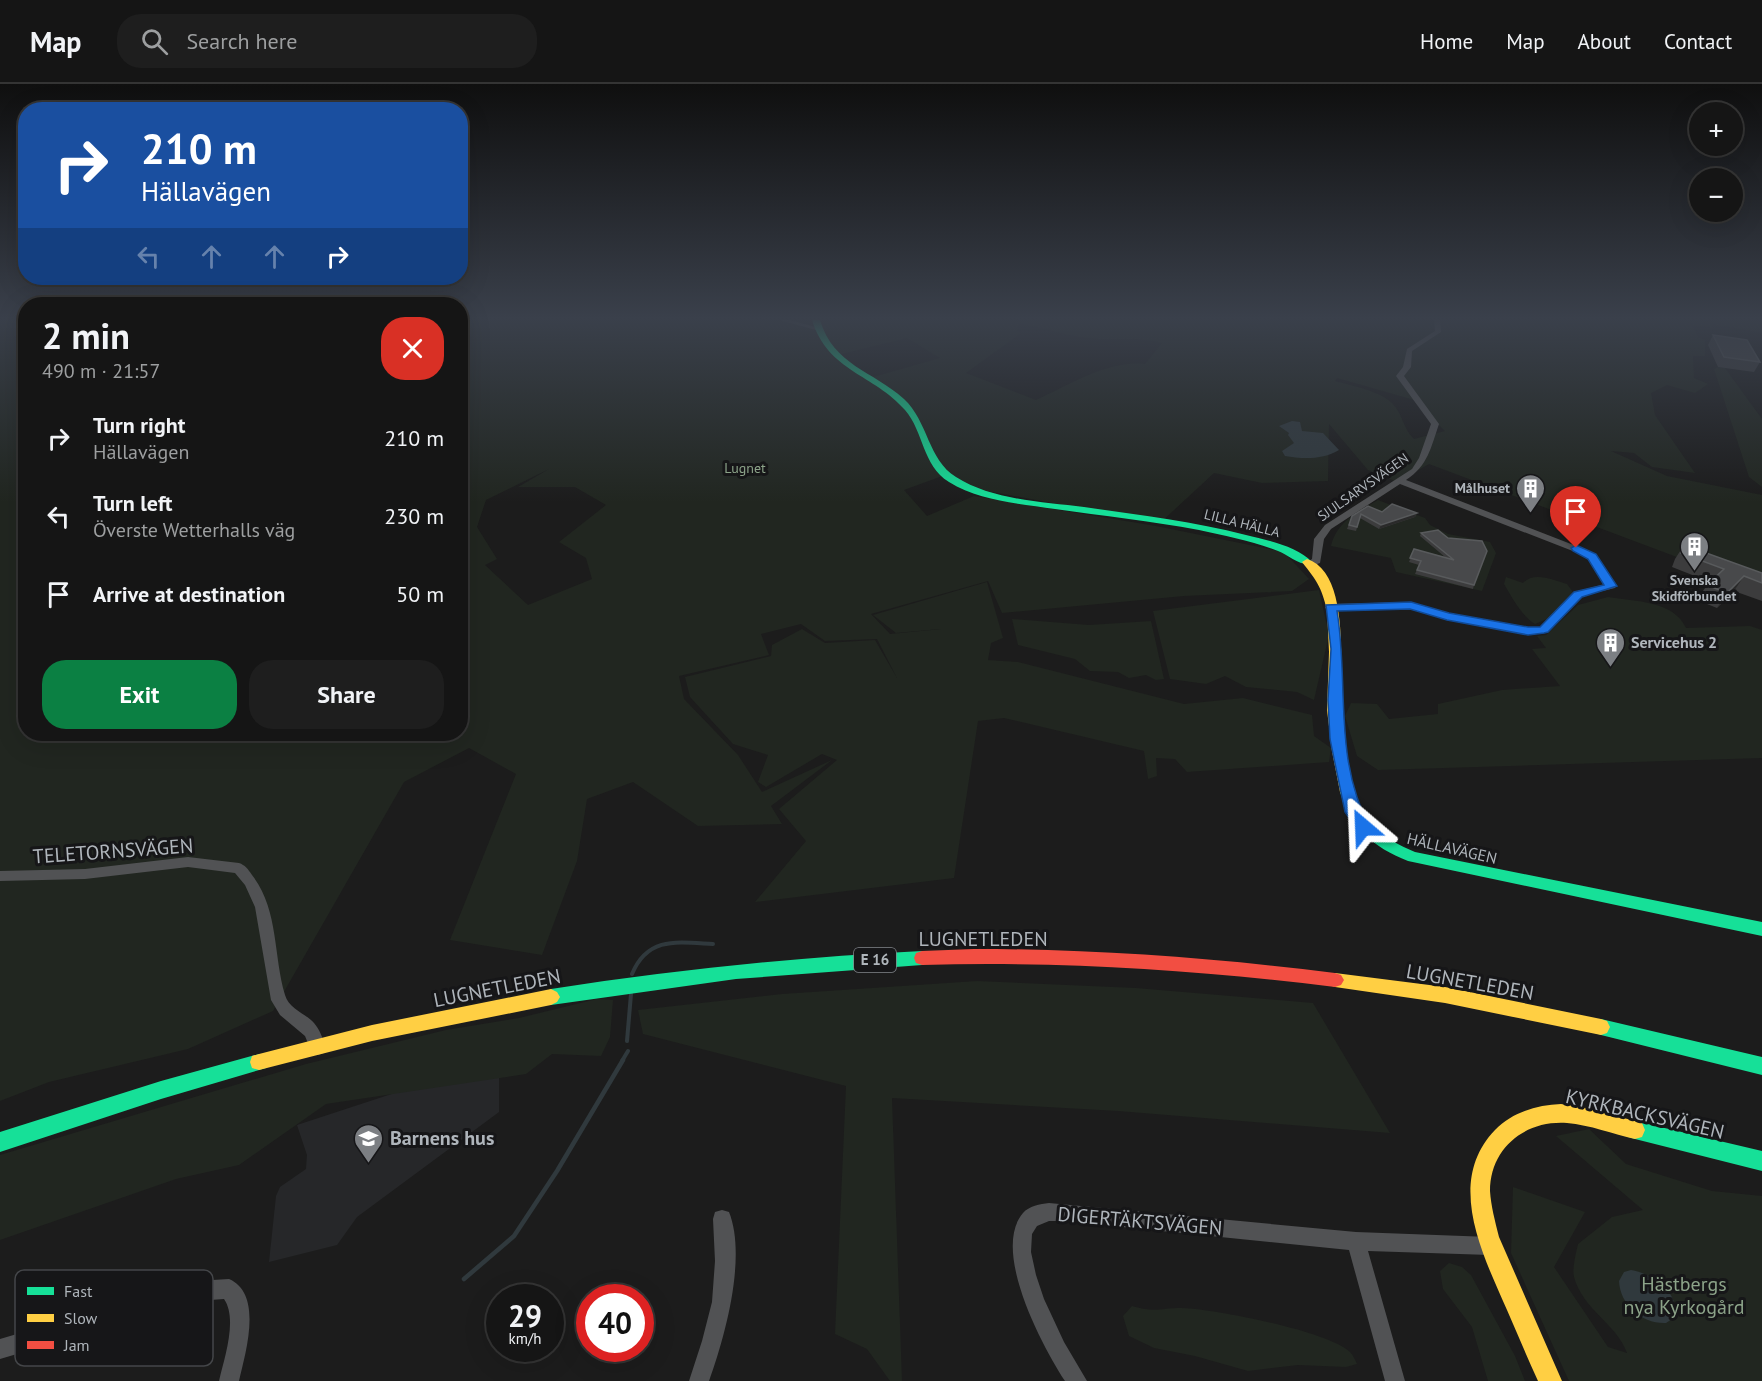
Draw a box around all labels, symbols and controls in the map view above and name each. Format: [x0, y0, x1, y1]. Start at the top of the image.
search box [117, 14, 537, 68]
text: Map [30, 23, 81, 60]
icon: search [138, 25, 171, 58]
text: Search here [186, 27, 297, 55]
text: Home [1420, 28, 1473, 55]
text: Map [1506, 28, 1545, 55]
text: About [1578, 28, 1631, 55]
text: Contact [1664, 28, 1732, 55]
map controls [1689, 102, 1743, 222]
button: + [1689, 102, 1743, 156]
text: 210 m [141, 121, 257, 176]
icon: right [42, 126, 120, 204]
button: − [1689, 168, 1743, 222]
text: Hällavägen [141, 174, 271, 208]
icon: left [132, 240, 165, 273]
icon: ahead [195, 240, 228, 273]
icon: ahead [258, 240, 291, 273]
icon: right [321, 240, 354, 273]
text: 2 min [42, 312, 130, 359]
button: close [381, 317, 444, 380]
text: 490 m · 21:57 [42, 358, 160, 384]
text: Turn right [93, 411, 185, 439]
icon: right [42, 422, 75, 455]
text: 210 m [384, 424, 444, 452]
text: Hällavägen [93, 439, 189, 465]
street label: SJULSARVSVÄGEN [1314, 449, 1412, 525]
park label: Lugnet [724, 459, 766, 477]
building icon: Målhuset [1515, 472, 1547, 514]
place label: Målhuset [1455, 479, 1510, 497]
pin [1550, 486, 1601, 548]
text: Turn left [93, 489, 173, 517]
icon: arrive [1559, 495, 1592, 528]
icon: left [42, 500, 75, 533]
text: 230 m [384, 502, 444, 530]
street label: LILLA HÄLLA [1202, 505, 1283, 541]
text: Överste Wetterhalls väg [93, 517, 295, 543]
building icon: Svenska Skidförbundet [1678, 530, 1710, 572]
place label: Svenska Skidförbundet [1652, 571, 1736, 605]
icon: arrive [42, 578, 75, 611]
text: Arrive at destination [93, 580, 285, 608]
text: 50 m [396, 580, 444, 608]
building icon: Servicehus 2 [1594, 626, 1626, 668]
place label: Servicehus 2 [1631, 632, 1717, 652]
button: Exit [42, 660, 237, 729]
button: Share [249, 660, 444, 729]
position arrow [1331, 795, 1395, 859]
street label: HÄLLAVÄGEN [1405, 828, 1499, 868]
street label: TELETORNSVÄGEN [32, 832, 194, 870]
street label: LUGNETLEDEN [918, 926, 1048, 952]
road number: E 16 [854, 948, 896, 972]
street label: LUGNETLEDEN [1404, 958, 1536, 1006]
street label: LUGNETLEDEN [431, 963, 563, 1013]
street label: KYRKBACKSVÄGEN [1563, 1083, 1727, 1145]
school or university icon: Barnens hus [353, 1122, 385, 1164]
place label: Barnens hus [390, 1125, 494, 1151]
street label: DIGERTÄKTSVÄGEN [1057, 1201, 1223, 1241]
legend [15, 1270, 213, 1366]
park label: Hästbergs nya Kyrkogård [1623, 1271, 1745, 1320]
text: Fast [64, 1281, 93, 1301]
speed limit sign: 40 [576, 1284, 654, 1362]
text: 29 [508, 1296, 542, 1335]
text: Slow [64, 1308, 98, 1328]
text: km/h [509, 1329, 541, 1348]
text: Jam [63, 1335, 90, 1355]

